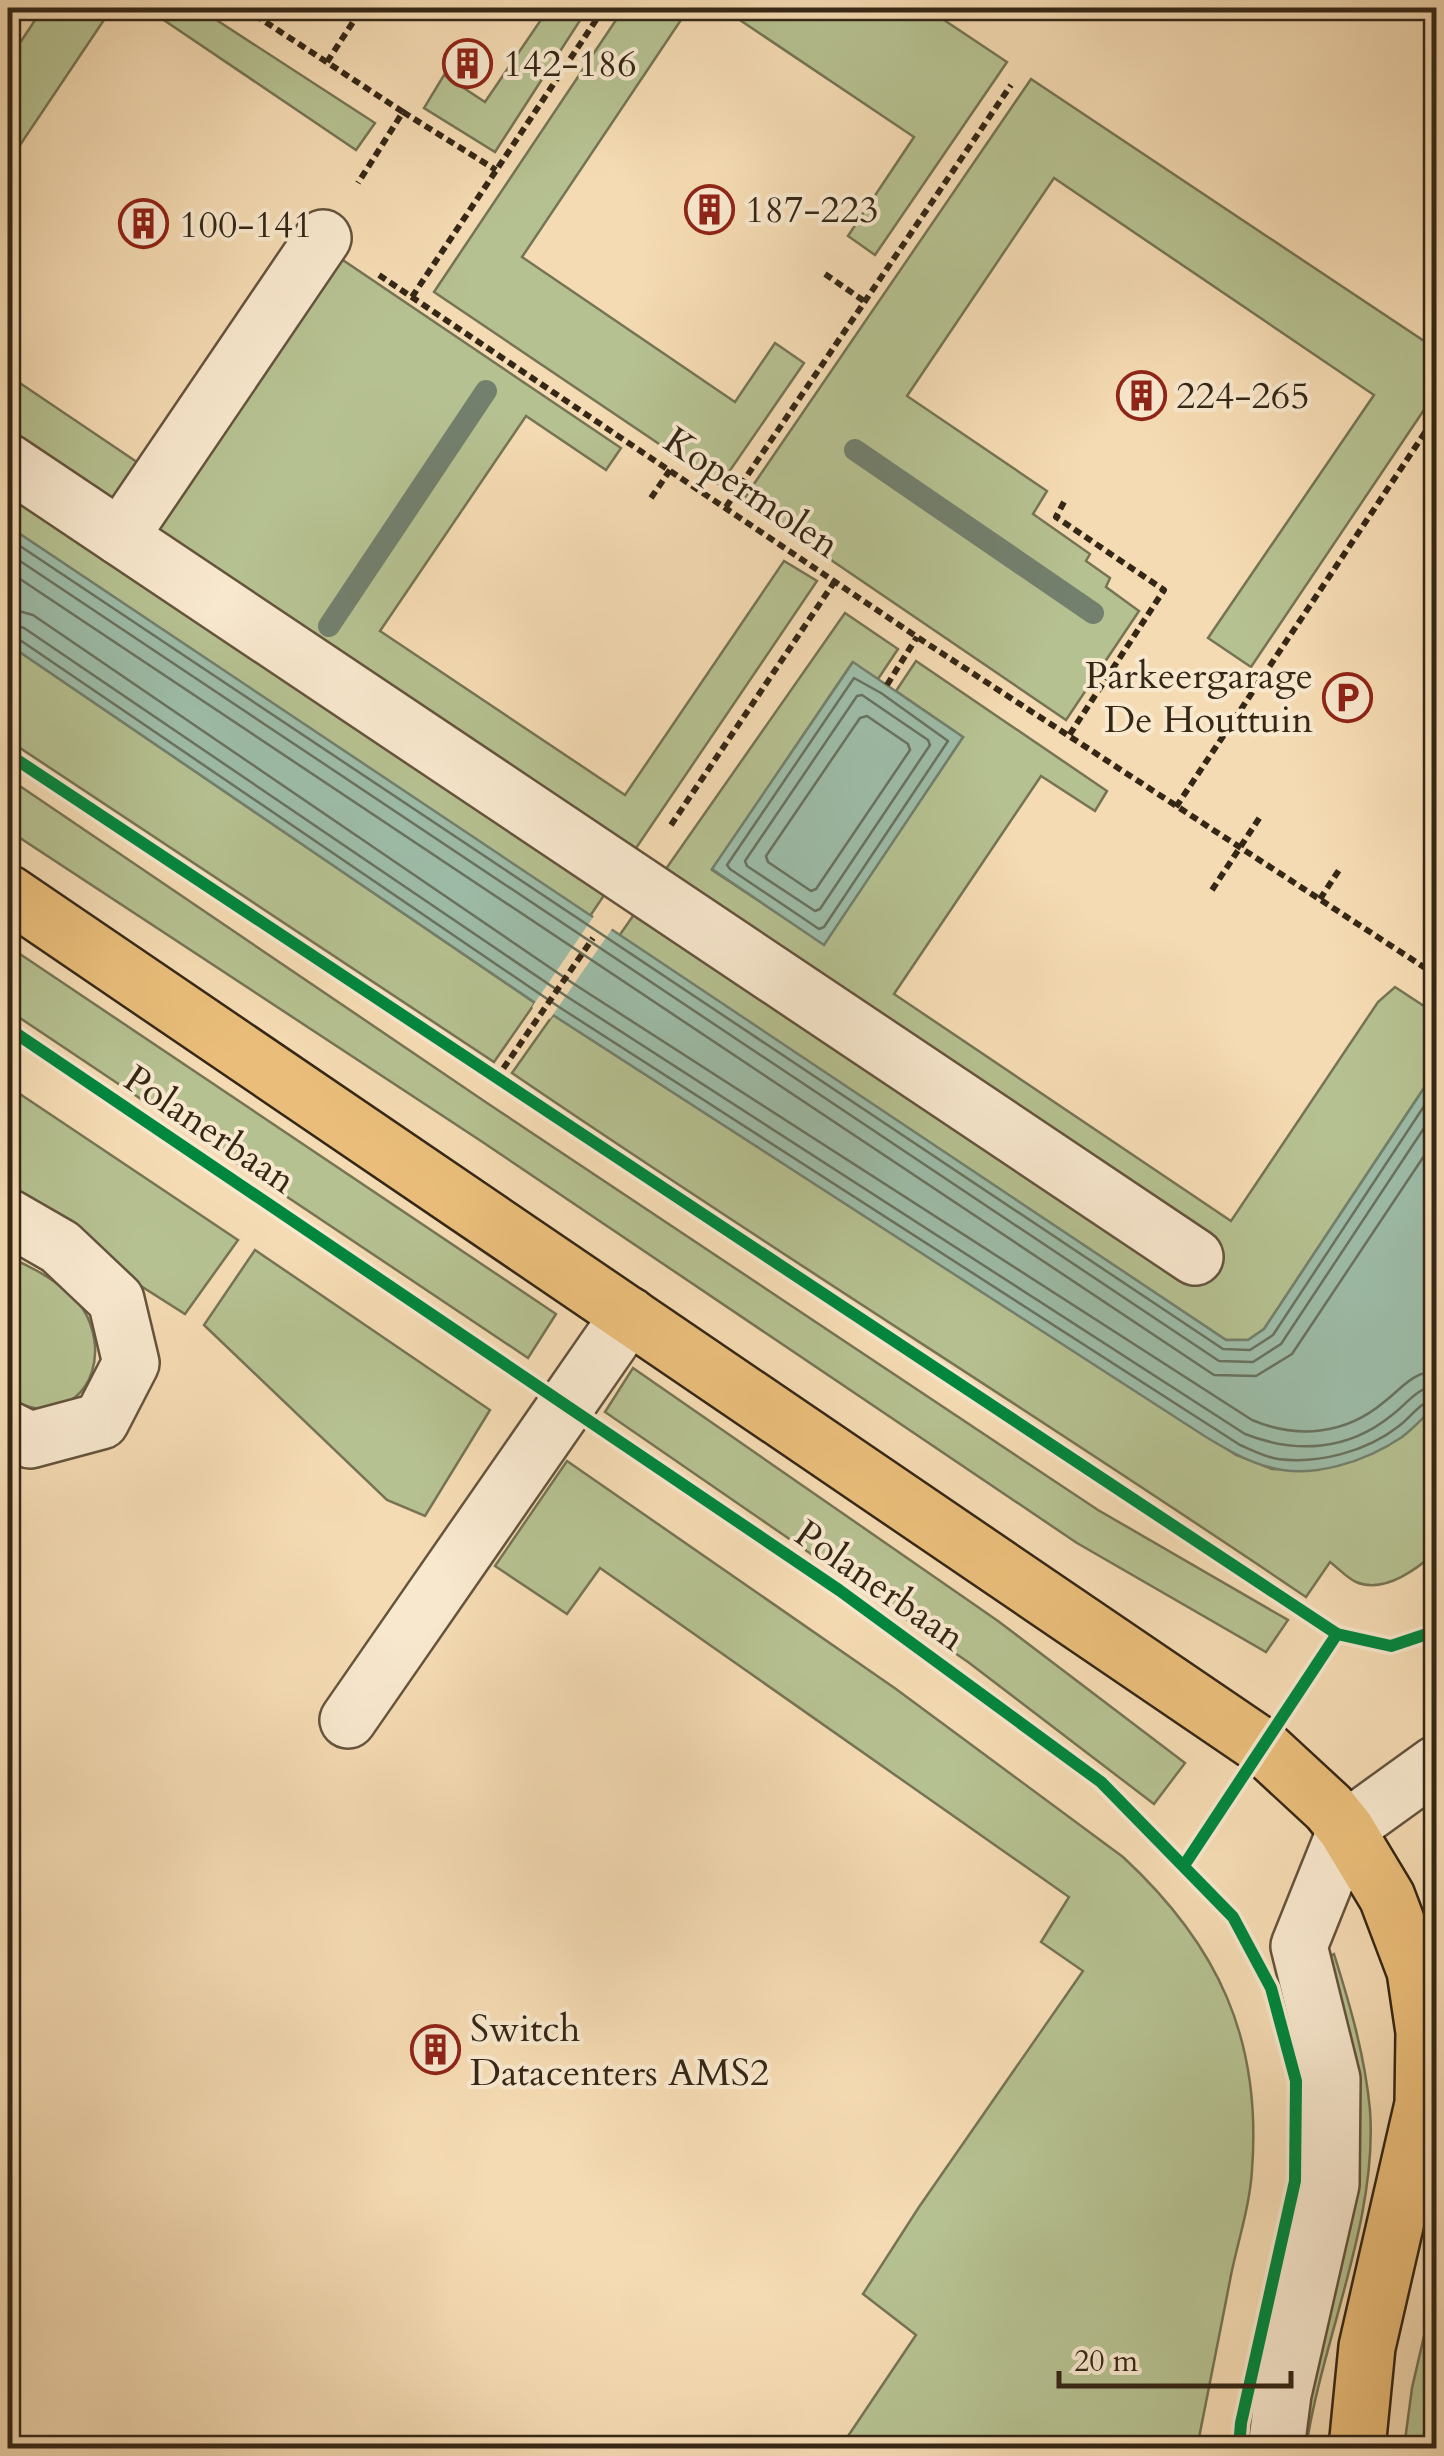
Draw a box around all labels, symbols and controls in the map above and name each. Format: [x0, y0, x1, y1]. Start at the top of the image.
building icon: 142-186 [442, 37, 494, 89]
place label: 142-186 [503, 38, 637, 90]
building icon: 187-223 [684, 183, 736, 235]
place label: 187-223 [745, 184, 879, 236]
building icon: 100-141 [118, 198, 170, 250]
place label: 100-141 [179, 199, 313, 251]
building icon: 224-265 [1115, 369, 1167, 421]
place label: 224-265 [1176, 370, 1310, 422]
street label: Kopermolen [653, 415, 850, 571]
place label: Parkeergarage De Houttuin [1085, 650, 1313, 746]
parking icon: Parkeergarage De Houttuin [1322, 671, 1374, 723]
street label: Polanerbaan [113, 1053, 306, 1207]
street label: Polanerbaan [784, 1508, 975, 1664]
place label: Switch Datacenters AMS2 [470, 2003, 769, 2099]
building icon: Switch Datacenters AMS2 [409, 2024, 461, 2076]
scale bar [1059, 2326, 1292, 2388]
text: 20 m [1074, 2341, 1139, 2382]

